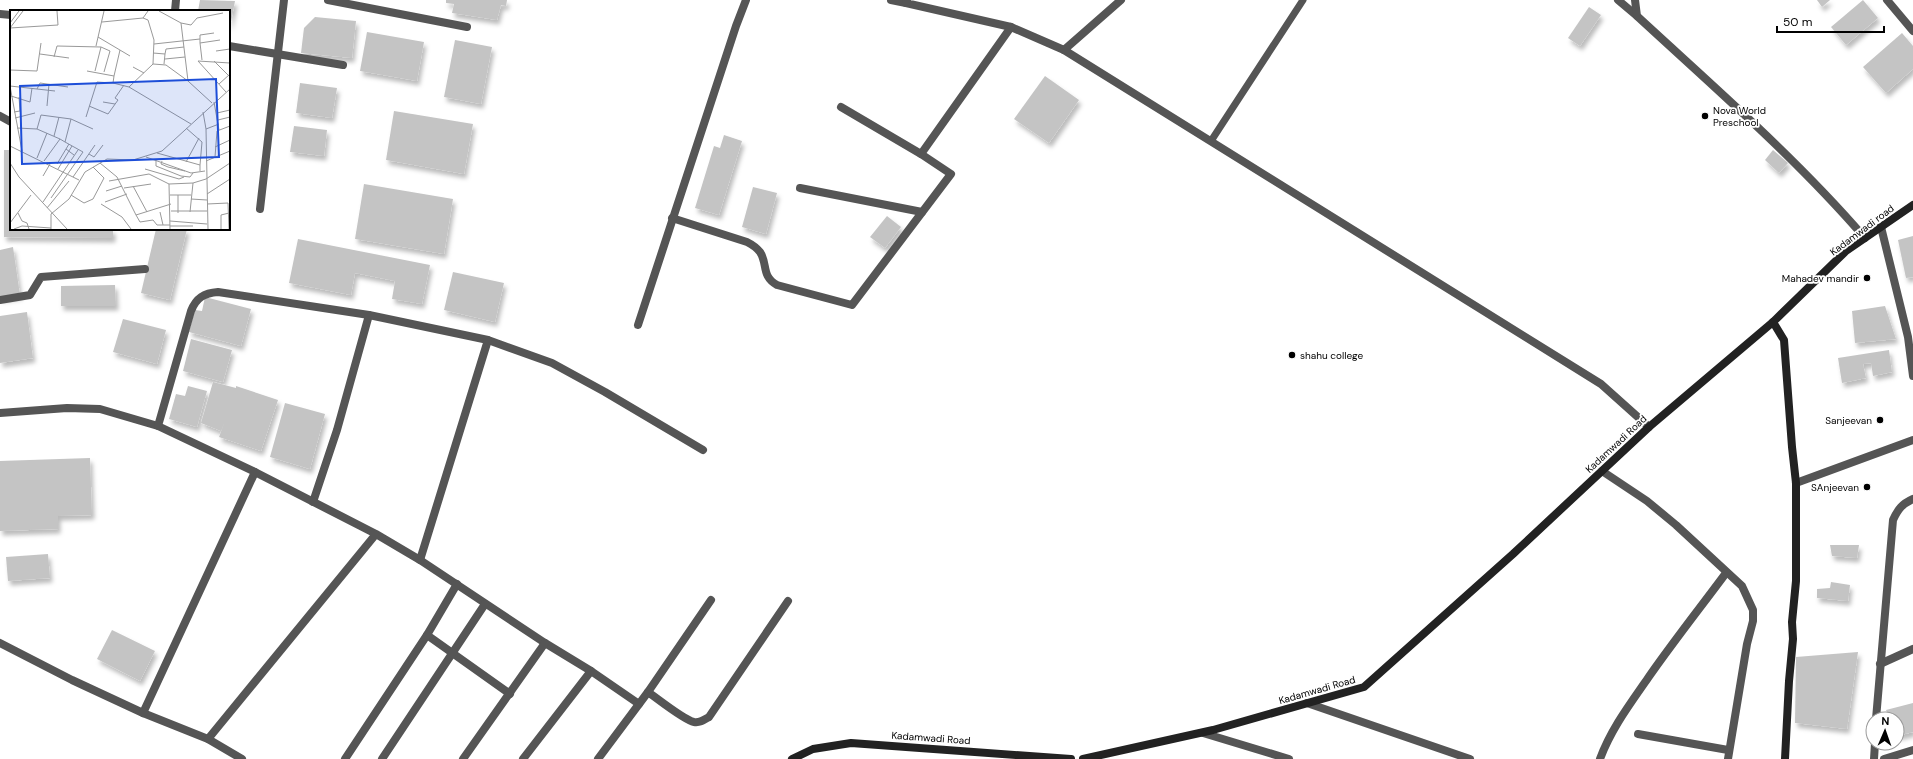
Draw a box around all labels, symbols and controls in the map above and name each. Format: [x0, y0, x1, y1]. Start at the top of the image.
scale bar [1777, 8, 1884, 34]
inset map [10, 10, 230, 230]
text: 50 m [1783, 14, 1812, 30]
place label: Nova World Preschool [1713, 104, 1766, 129]
marker: Nova World Preschool [1700, 111, 1710, 121]
street label: Kadamwadi road [1827, 202, 1897, 258]
place label: Mahadev mandir [1782, 272, 1859, 285]
marker: Mahadev mandir [1862, 273, 1872, 283]
place label: shahu college [1300, 349, 1363, 362]
marker: shahu college [1287, 350, 1297, 360]
street label: Kadamwadi Road [1583, 412, 1649, 476]
place label: Sanjeevan [1825, 414, 1872, 427]
marker: Sanjeevan [1875, 415, 1885, 425]
place label: SAnjeevan [1811, 481, 1859, 494]
marker: SAnjeevan [1862, 482, 1872, 492]
street label: Kadamwadi Road [1277, 673, 1357, 707]
north arrow [1865, 711, 1905, 751]
text: N [1881, 714, 1890, 728]
street label: Kadamwadi Road [891, 729, 971, 747]

